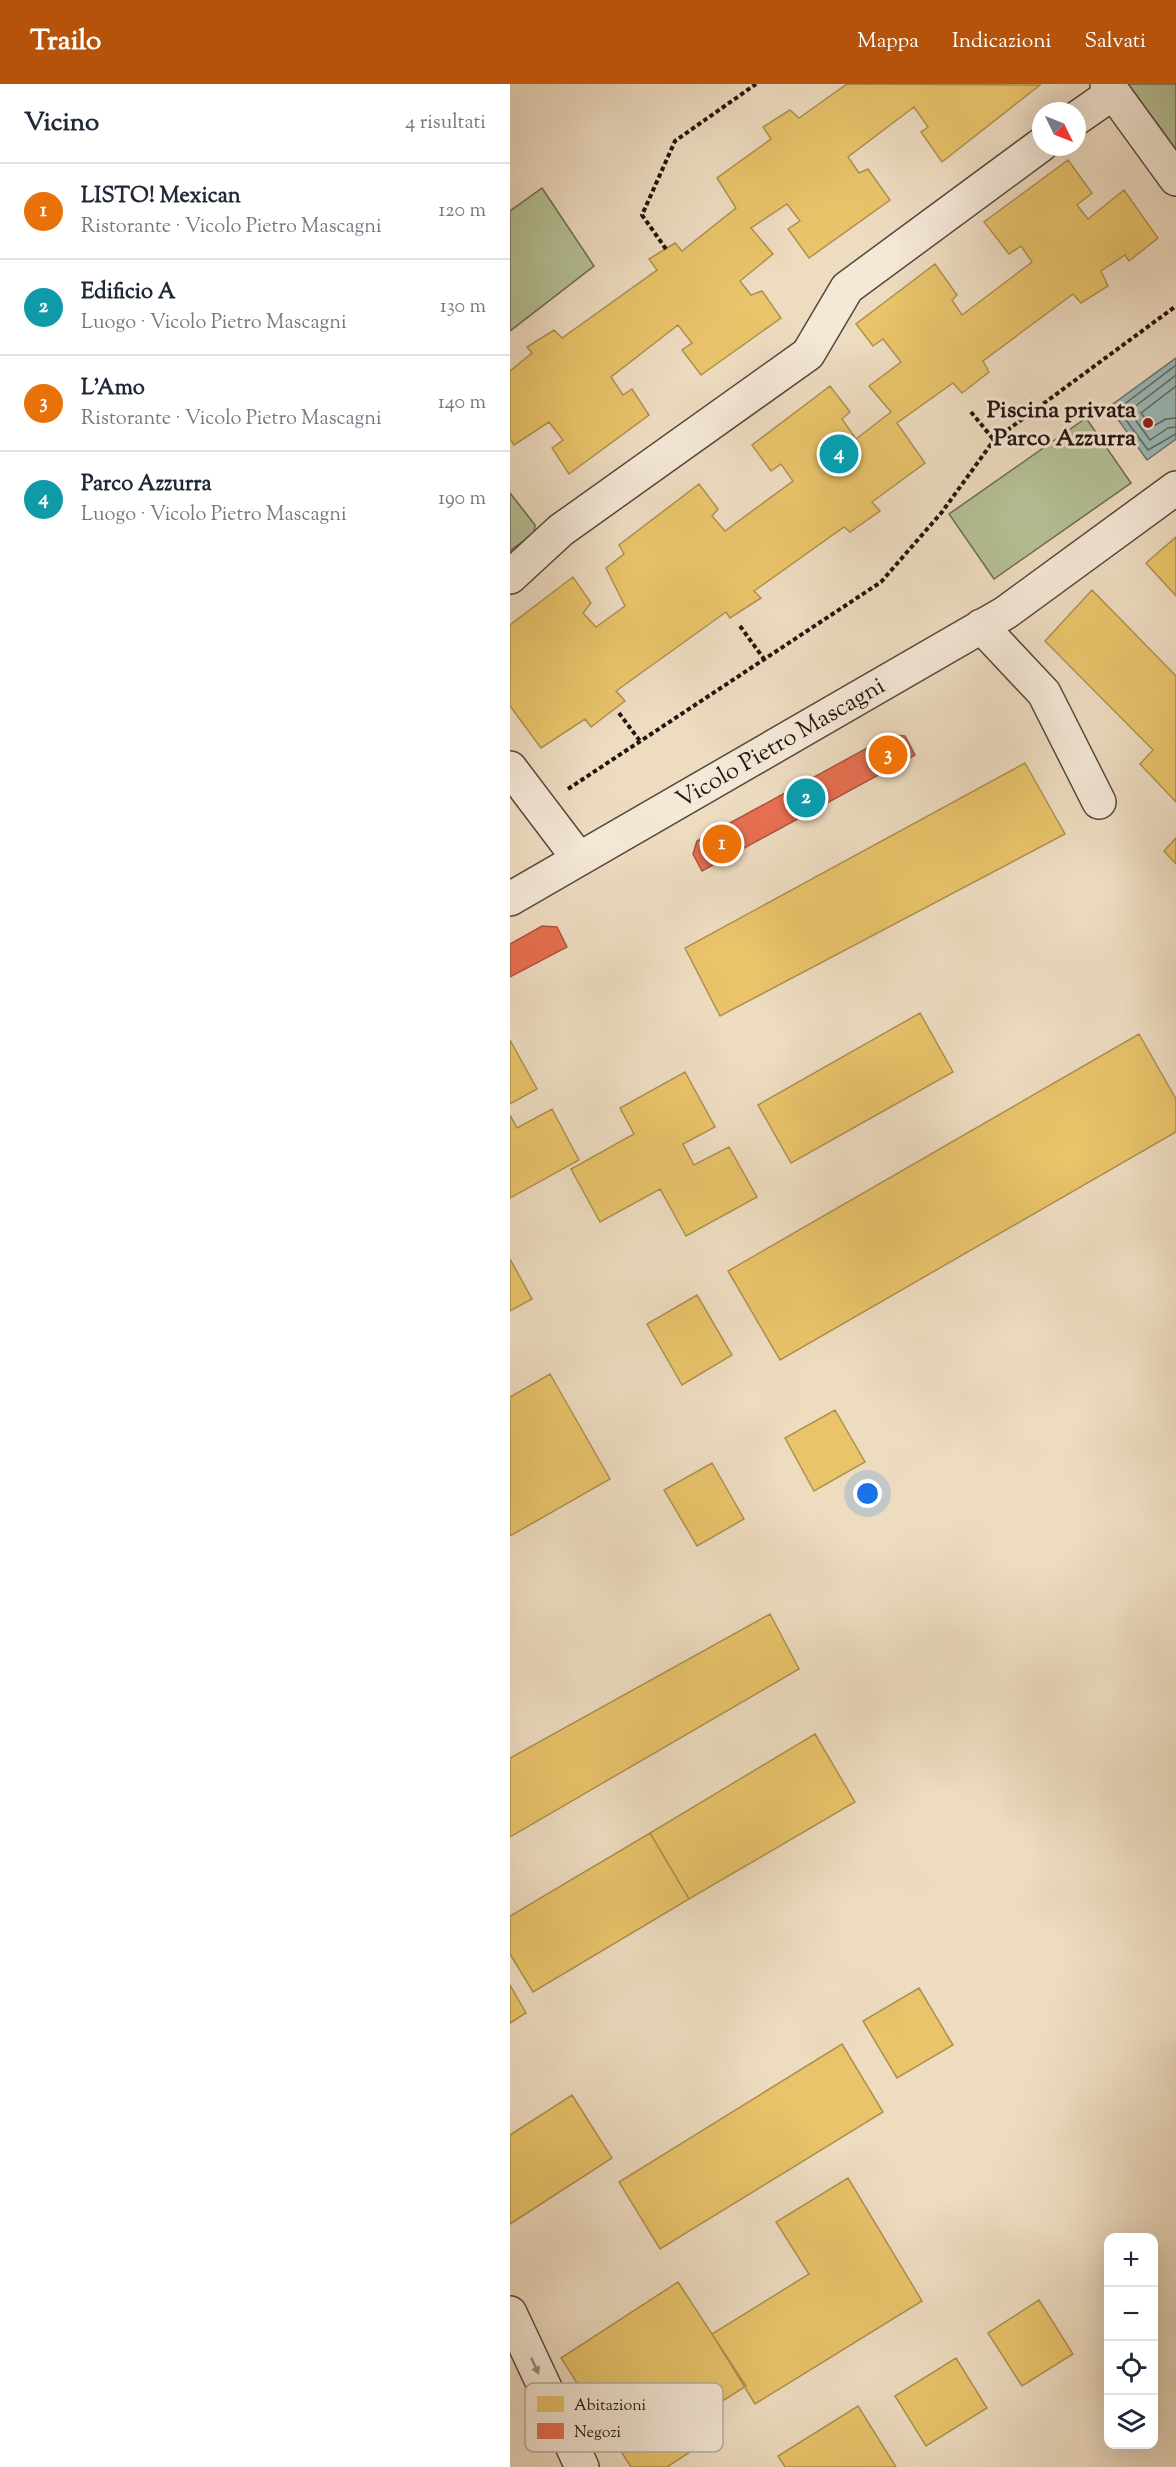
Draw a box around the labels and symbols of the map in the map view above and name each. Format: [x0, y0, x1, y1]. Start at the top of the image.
north arrow [1032, 102, 1086, 156]
place label: Piscina privata Parco Azzurra [987, 394, 1137, 456]
marker: Piscina privata Parco Azzurra [1141, 416, 1155, 430]
pin: 4 [820, 432, 858, 476]
street label: Vicolo Pietro Mascagni [670, 670, 892, 818]
pin: 3 [868, 732, 908, 778]
pin: 2 [786, 776, 826, 820]
pin: 1 [702, 822, 742, 867]
your location [853, 1479, 882, 1508]
one-way arrow [530, 2358, 539, 2375]
legend [525, 2383, 723, 2452]
text: Abitazioni [574, 2395, 647, 2418]
text: Negozi [574, 2422, 622, 2445]

